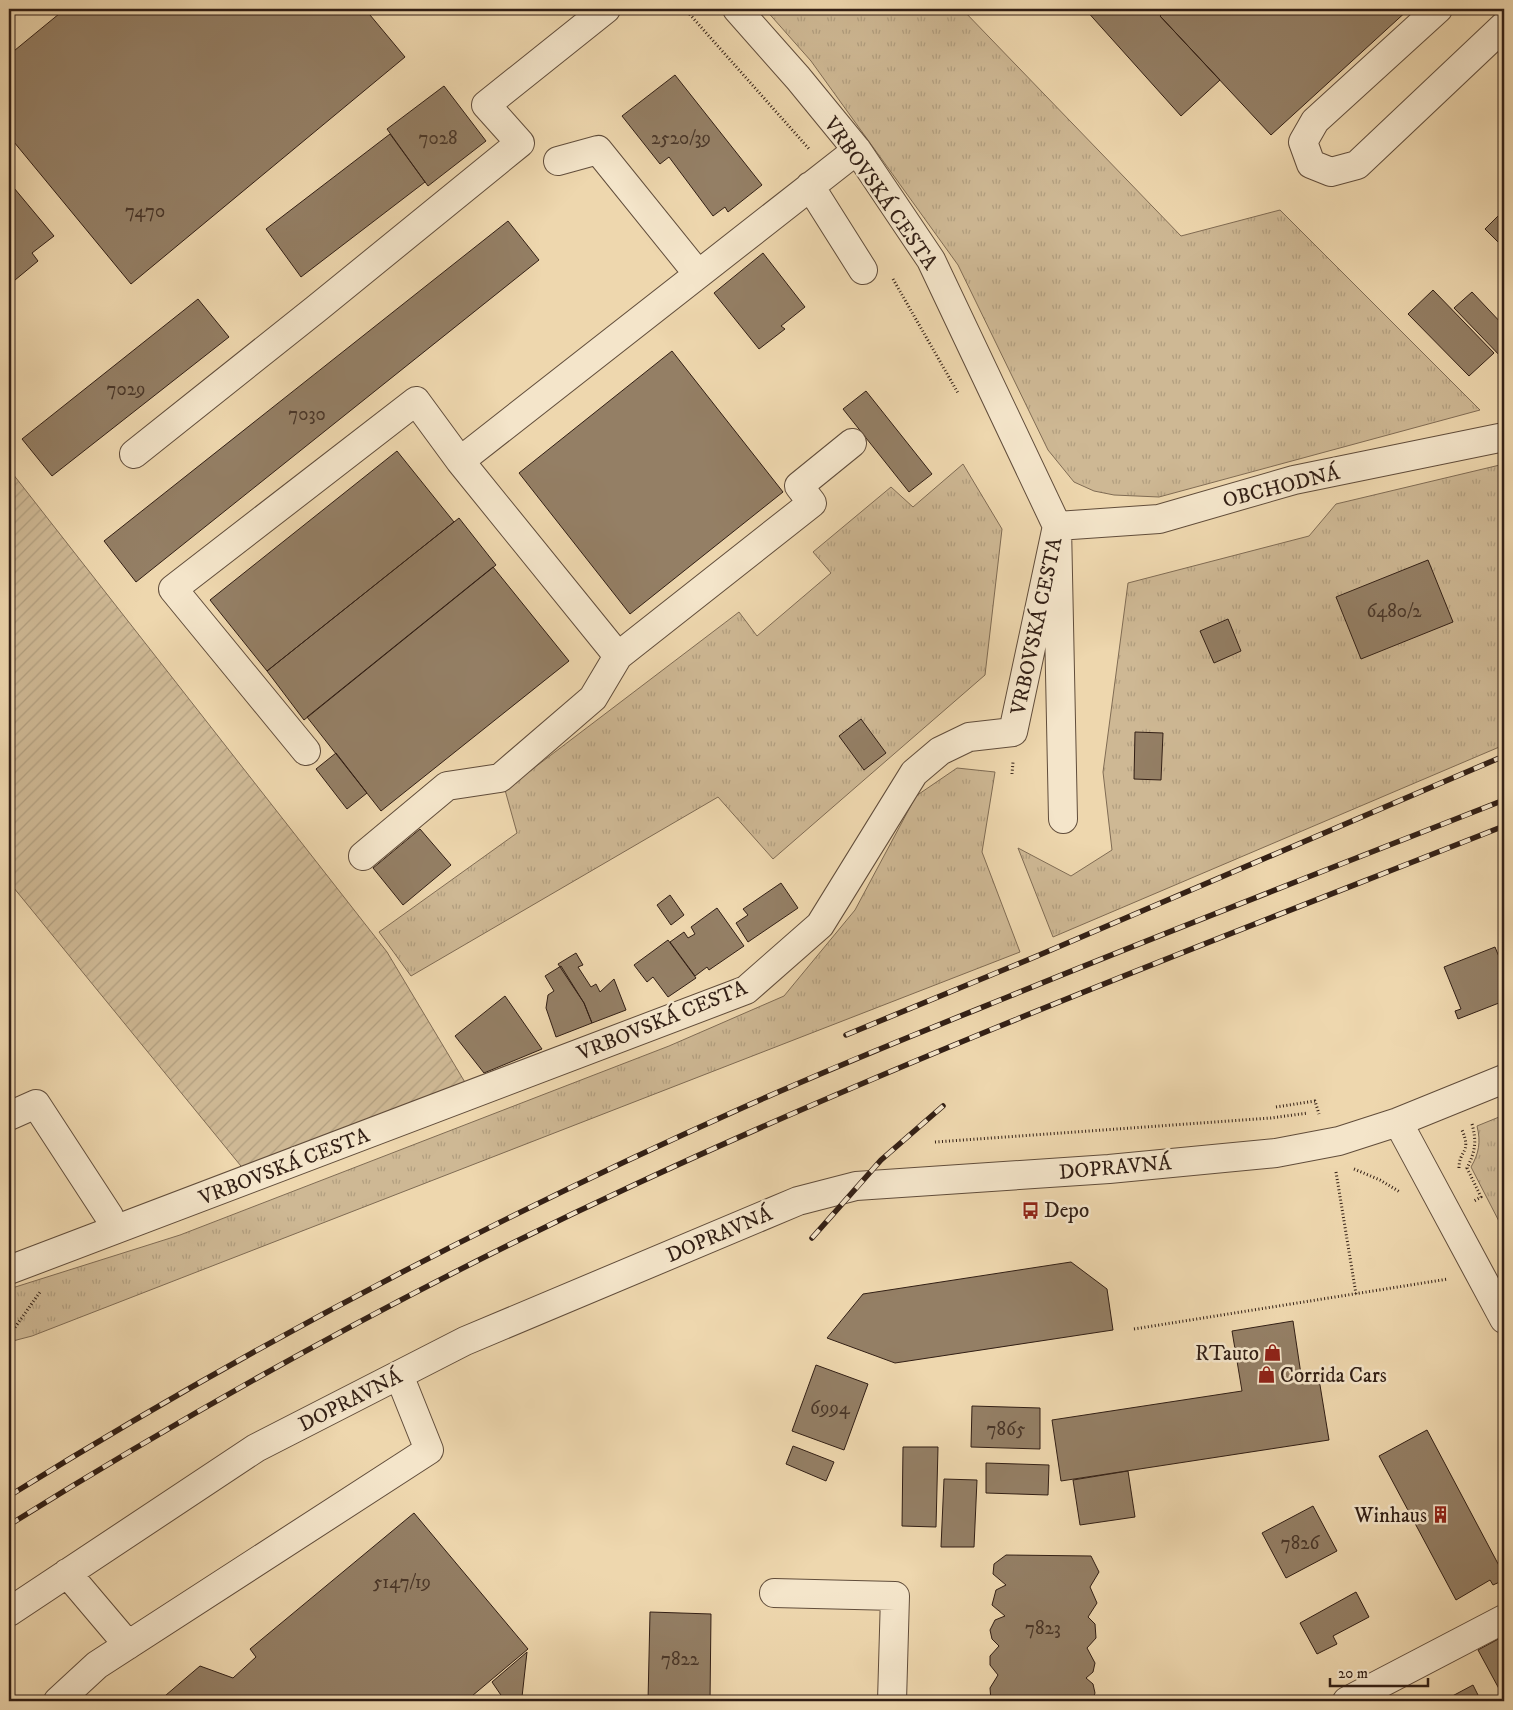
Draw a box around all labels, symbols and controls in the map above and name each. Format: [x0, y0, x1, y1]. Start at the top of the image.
street label: VRBOVSKÁ CESTA [817, 110, 945, 276]
house number: 7028 [418, 127, 458, 150]
house number: 2520/39 [651, 127, 711, 150]
house number: 7470 [125, 200, 165, 223]
house number: 7029 [106, 378, 146, 401]
house number: 7030 [288, 403, 326, 426]
street label: OBCHODNÁ [1220, 458, 1343, 514]
street label: VRBOVSKÁ CESTA [1003, 534, 1069, 718]
house number: 6480/2 [1366, 600, 1422, 623]
street label: VRBOVSKÁ CESTA [572, 973, 752, 1067]
street label: VRBOVSKÁ CESTA [194, 1120, 374, 1212]
street label: DOPRAVNÁ [1058, 1148, 1173, 1186]
place label: Depo [1044, 1198, 1089, 1224]
street label: DOPRAVNÁ [662, 1199, 777, 1269]
bus stop icon: Depo [1020, 1200, 1040, 1220]
place label: RTauto [1195, 1341, 1259, 1367]
shop icon: RTauto [1263, 1343, 1283, 1363]
street label: DOPRAVNÁ [293, 1362, 407, 1438]
place label: Corrida Cars [1280, 1363, 1387, 1389]
shop icon: Corrida Cars [1256, 1365, 1276, 1385]
house number: 6994 [810, 1397, 851, 1420]
house number: 7865 [987, 1418, 1026, 1441]
place label: Winhaus [1353, 1503, 1427, 1529]
building icon: Winhaus [1431, 1505, 1451, 1525]
house number: 7826 [1281, 1532, 1320, 1555]
house number: 5147/19 [373, 1571, 431, 1594]
house number: 7823 [1025, 1617, 1061, 1640]
house number: 7822 [661, 1648, 700, 1671]
scale bar [1330, 1655, 1428, 1687]
text: 20 m [1338, 1664, 1368, 1683]

